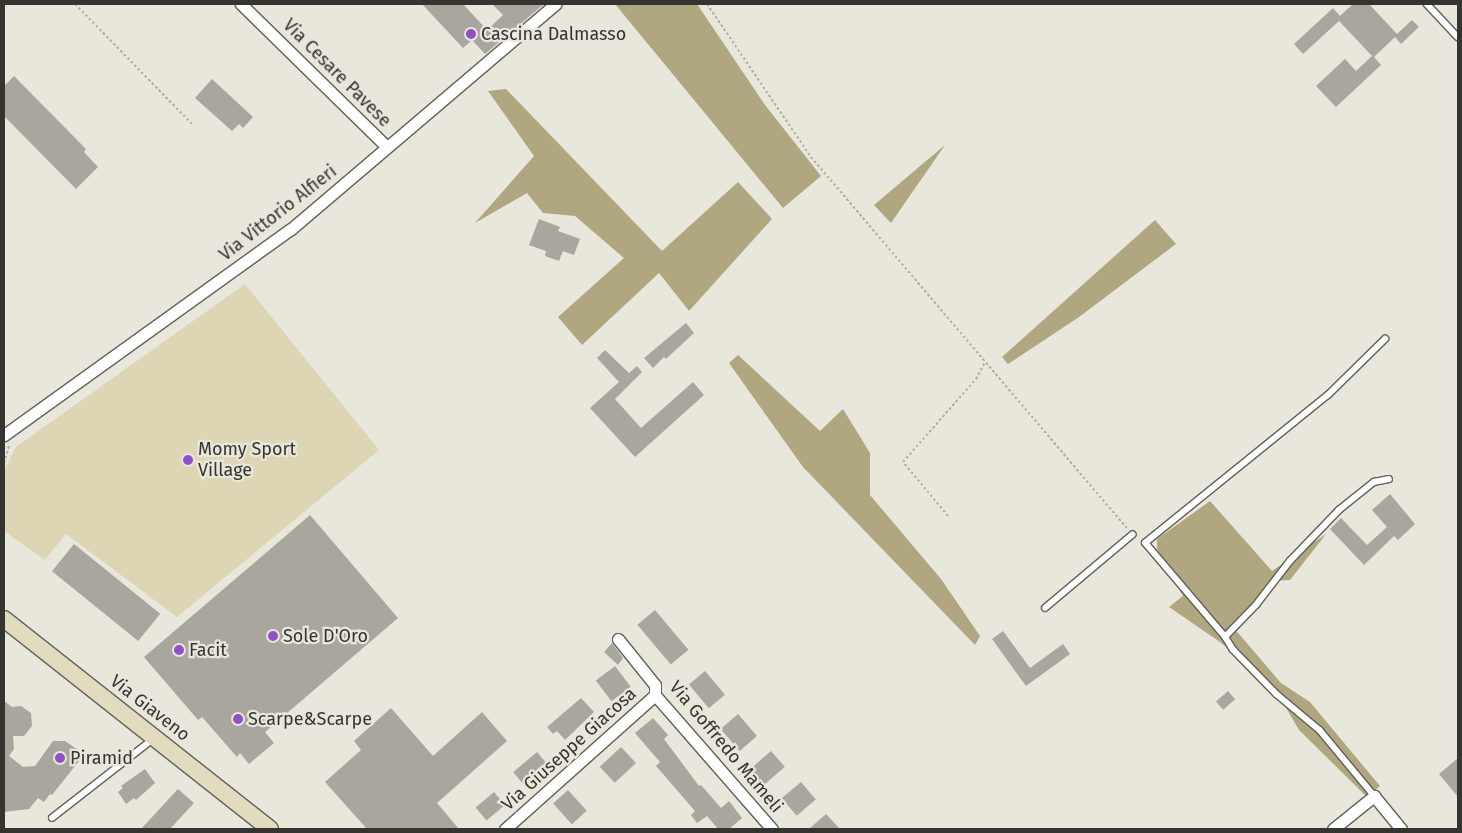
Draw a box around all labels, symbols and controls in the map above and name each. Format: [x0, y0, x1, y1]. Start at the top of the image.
street label: Via Cesare Pavese [278, 14, 396, 132]
place label: Cascina Dalmasso [481, 23, 626, 45]
marker: Cascina Dalmasso [465, 28, 477, 40]
street label: Via Vittorio Alfieri [215, 160, 341, 266]
place label: Momy Sport Village [198, 439, 296, 482]
marker: Momy Sport Village [182, 454, 194, 466]
place label: Sole D'Oro [283, 625, 368, 647]
marker: Sole D'Oro [267, 630, 279, 642]
place label: Facit [189, 639, 227, 661]
marker: Facit [173, 644, 185, 656]
street label: Via Giaveno [106, 670, 194, 746]
street label: Via Goffredo Mameli [665, 677, 787, 817]
street label: Via Giuseppe Giacosa [497, 683, 641, 815]
place label: Scarpe&Scarpe [248, 708, 372, 730]
marker: Scarpe&Scarpe [232, 713, 244, 725]
place label: Piramid [70, 747, 133, 769]
marker: Piramid [54, 752, 66, 764]

